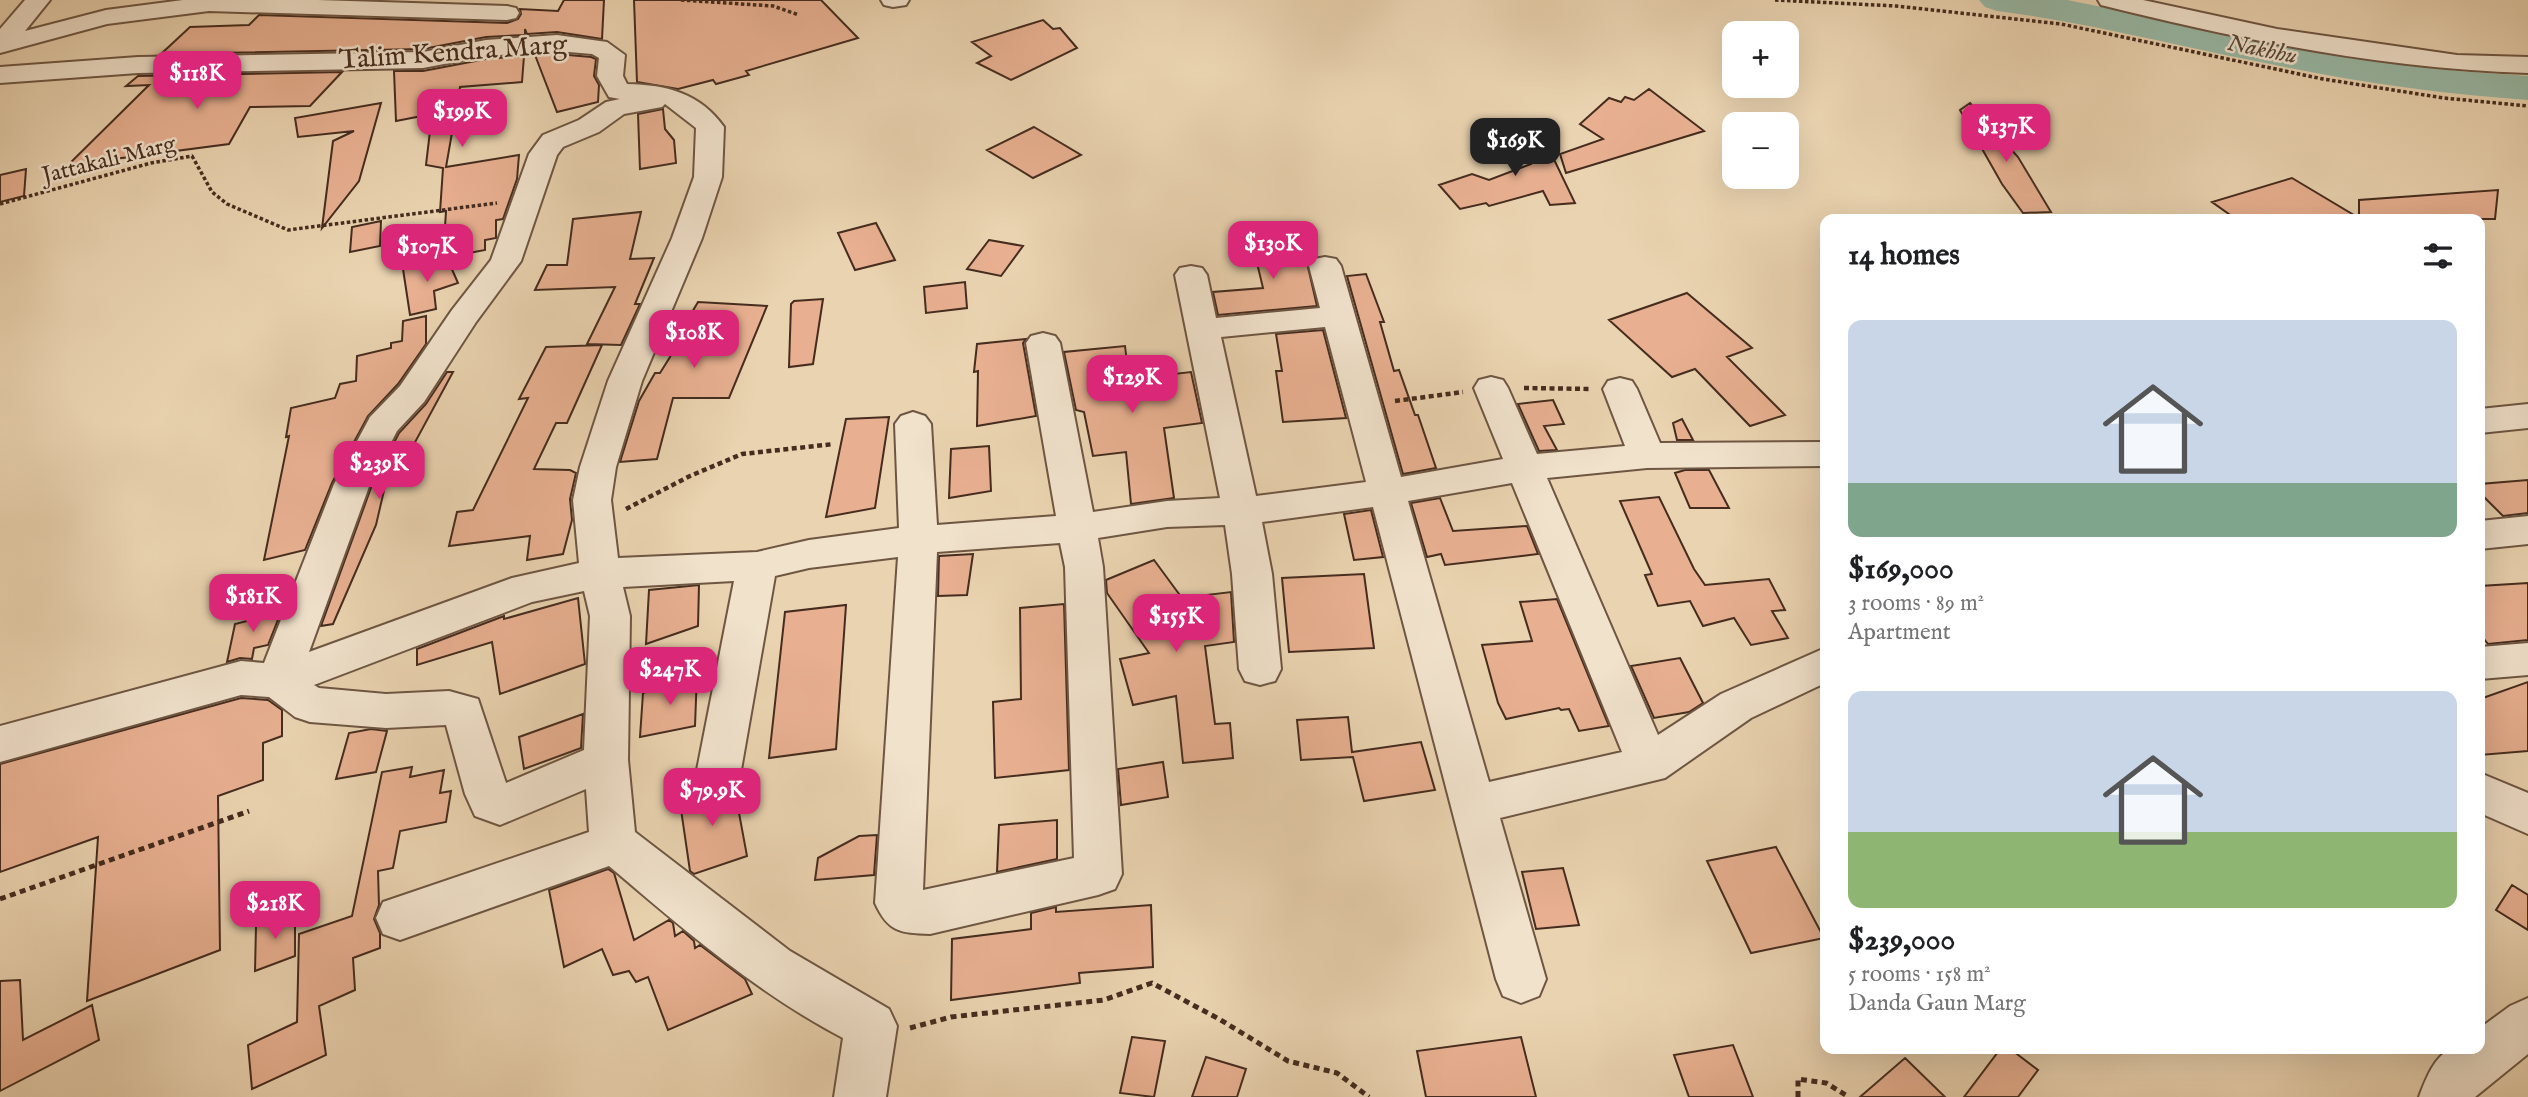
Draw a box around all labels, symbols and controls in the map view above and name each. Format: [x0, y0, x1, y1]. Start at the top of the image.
map controls [1722, 21, 1799, 189]
button: + [1722, 21, 1799, 98]
street label: Talim Kendra Marg [338, 28, 569, 78]
water label: Nakhhu [2224, 28, 2300, 72]
pin: $118K [148, 52, 246, 111]
text: $118K [169, 59, 225, 88]
pin: $199K [413, 90, 511, 149]
text: $199K [433, 97, 491, 126]
pin: $137K [1957, 104, 2055, 164]
button: − [1722, 112, 1799, 189]
text: $137K [1977, 112, 2035, 141]
pin: $169K [1466, 118, 1564, 178]
text: $169K [1486, 126, 1544, 155]
street label: Jattakali Marg [36, 129, 179, 191]
pin: $130K [1224, 222, 1322, 281]
pin: $107K [378, 224, 476, 284]
text: $130K [1244, 229, 1302, 258]
text: $107K [397, 232, 457, 261]
text: 14 homes [1848, 237, 1960, 275]
icon: filters [2419, 237, 2457, 275]
pin: $108K [645, 310, 743, 370]
text: $108K [665, 318, 723, 347]
pin: $129K [1083, 356, 1181, 415]
text: $129K [1103, 363, 1161, 392]
icon: home [2090, 366, 2216, 492]
pin: $239K [330, 442, 428, 501]
text: $239K [350, 449, 408, 478]
text: $169,000 [1848, 551, 1954, 589]
pin: $181K [204, 574, 302, 634]
text: $181K [225, 582, 281, 611]
text: 3 rooms · 89 m² [1848, 589, 1984, 618]
pin: $155K [1127, 594, 1225, 654]
text: $155K [1149, 602, 1203, 631]
text: Apartment [1848, 618, 1951, 647]
pin: $247K [621, 648, 719, 707]
text: $247K [639, 655, 701, 684]
icon: home [2090, 737, 2216, 863]
pin: $79.9K [655, 768, 769, 828]
text: $79.9K [679, 776, 745, 805]
pin: $218K [226, 881, 324, 941]
text: $218K [246, 889, 304, 918]
text: $239,000 [1848, 922, 1955, 960]
text: 5 rooms · 158 m² [1848, 960, 1991, 989]
text: Danda Gaun Marg [1848, 989, 2026, 1018]

